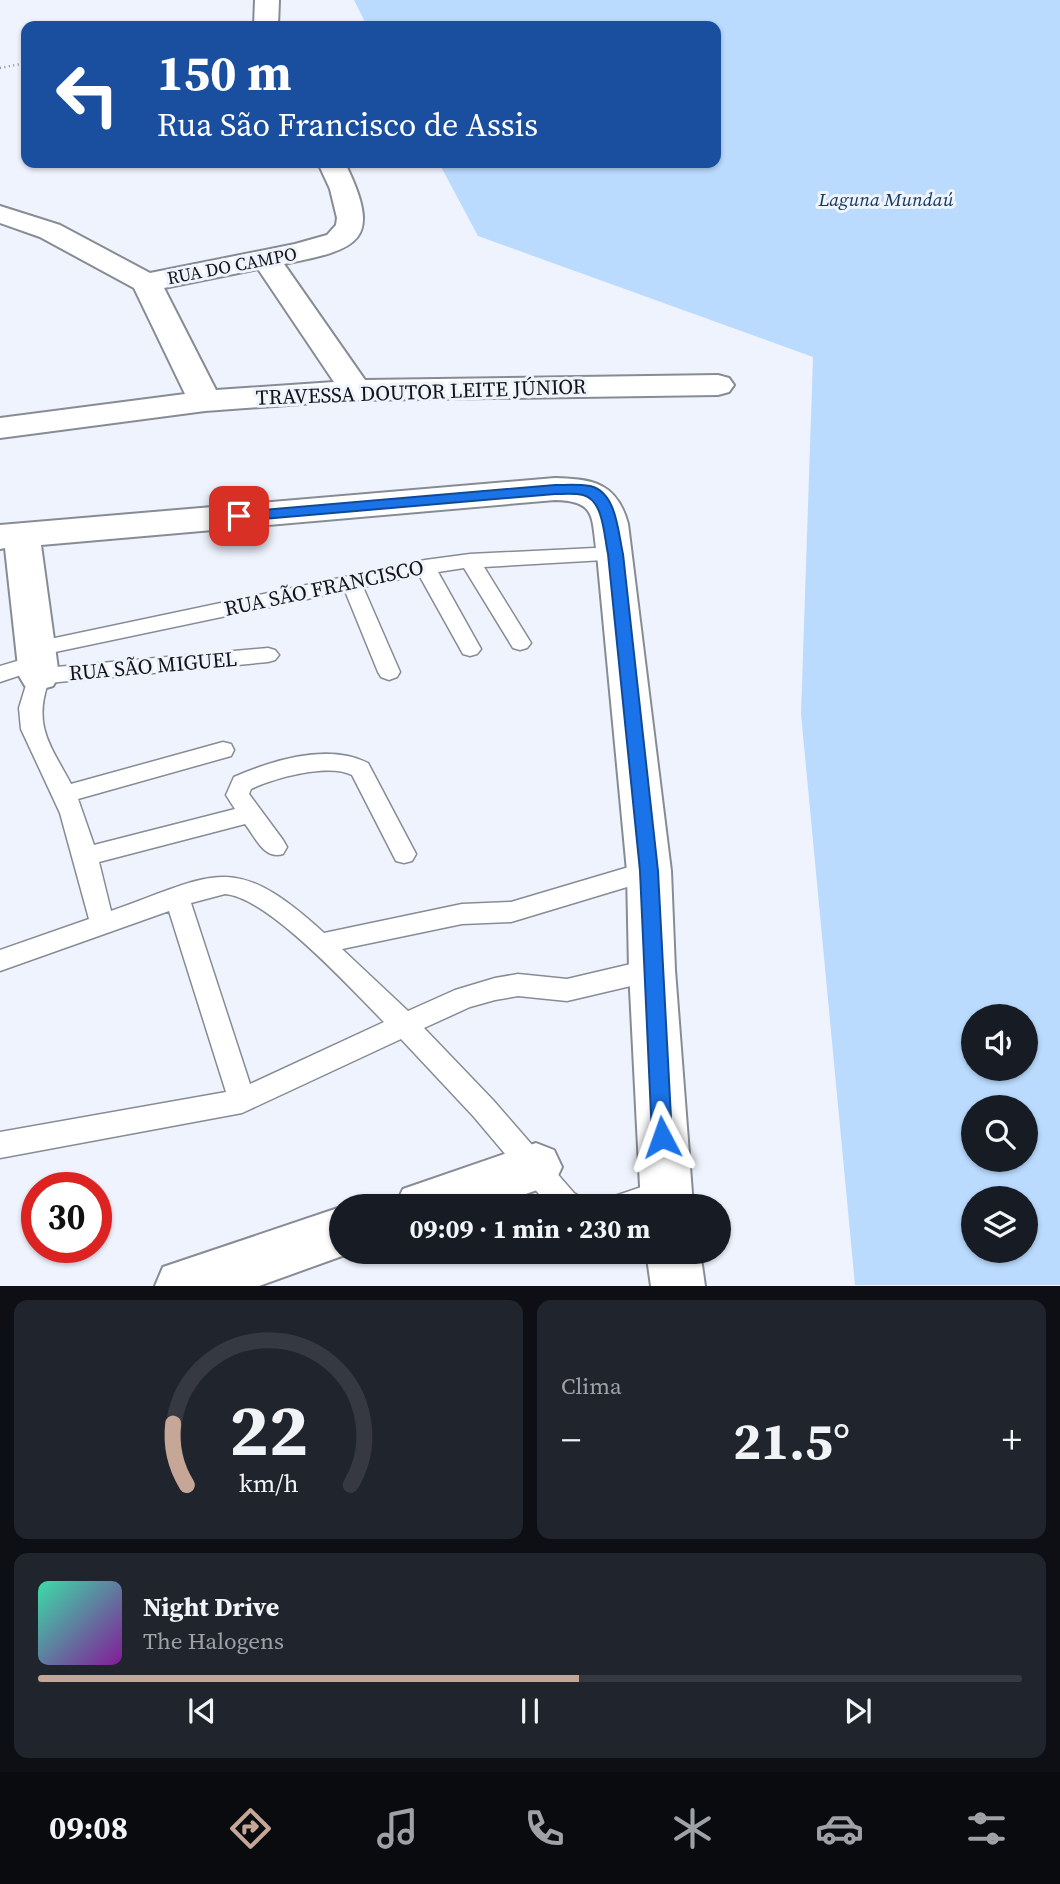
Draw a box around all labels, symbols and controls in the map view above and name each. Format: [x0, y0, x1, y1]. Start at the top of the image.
text: 150 m [157, 39, 292, 106]
icon: left [42, 49, 133, 140]
text: Rua São Francisco de Assis [157, 103, 538, 147]
water label: Laguna Mundaú [817, 186, 954, 212]
street label: RUA DO CAMPO [165, 241, 299, 290]
street label: TRAVESSA DOUTOR LEITE JÚNIOR [255, 371, 587, 412]
pin [209, 486, 269, 546]
icon: arrive [220, 497, 258, 535]
street label: RUA SÃO FRANCISCO [222, 552, 426, 623]
street label: RUA SÃO MIGUEL [68, 644, 238, 687]
map controls [961, 1004, 1038, 1263]
button: sound [961, 1004, 1038, 1081]
button: search [961, 1095, 1038, 1172]
position arrow [625, 1100, 699, 1174]
speed limit sign: 30 [21, 1172, 112, 1263]
button: layers [961, 1186, 1038, 1263]
text: 09:09 · 1 min · 230 m [410, 1211, 650, 1247]
text: Clima [561, 1370, 622, 1402]
text: 22 [229, 1381, 308, 1480]
text: 21.5° [733, 1405, 850, 1476]
text: − [561, 1414, 581, 1466]
text: + [1002, 1414, 1022, 1466]
text: km/h [239, 1466, 298, 1500]
text: Night Drive [143, 1589, 279, 1625]
text: The Halogens [143, 1625, 284, 1657]
icon: previous [183, 1692, 221, 1730]
icon: pause [511, 1692, 549, 1730]
icon: next [839, 1692, 877, 1730]
icon: directions [226, 1804, 275, 1853]
icon: music [373, 1804, 422, 1853]
icon: phone [520, 1804, 569, 1853]
icon: climate [668, 1804, 717, 1853]
icon: car [815, 1804, 864, 1853]
icon: filters [962, 1804, 1011, 1853]
text: 09:08 [49, 1806, 128, 1850]

